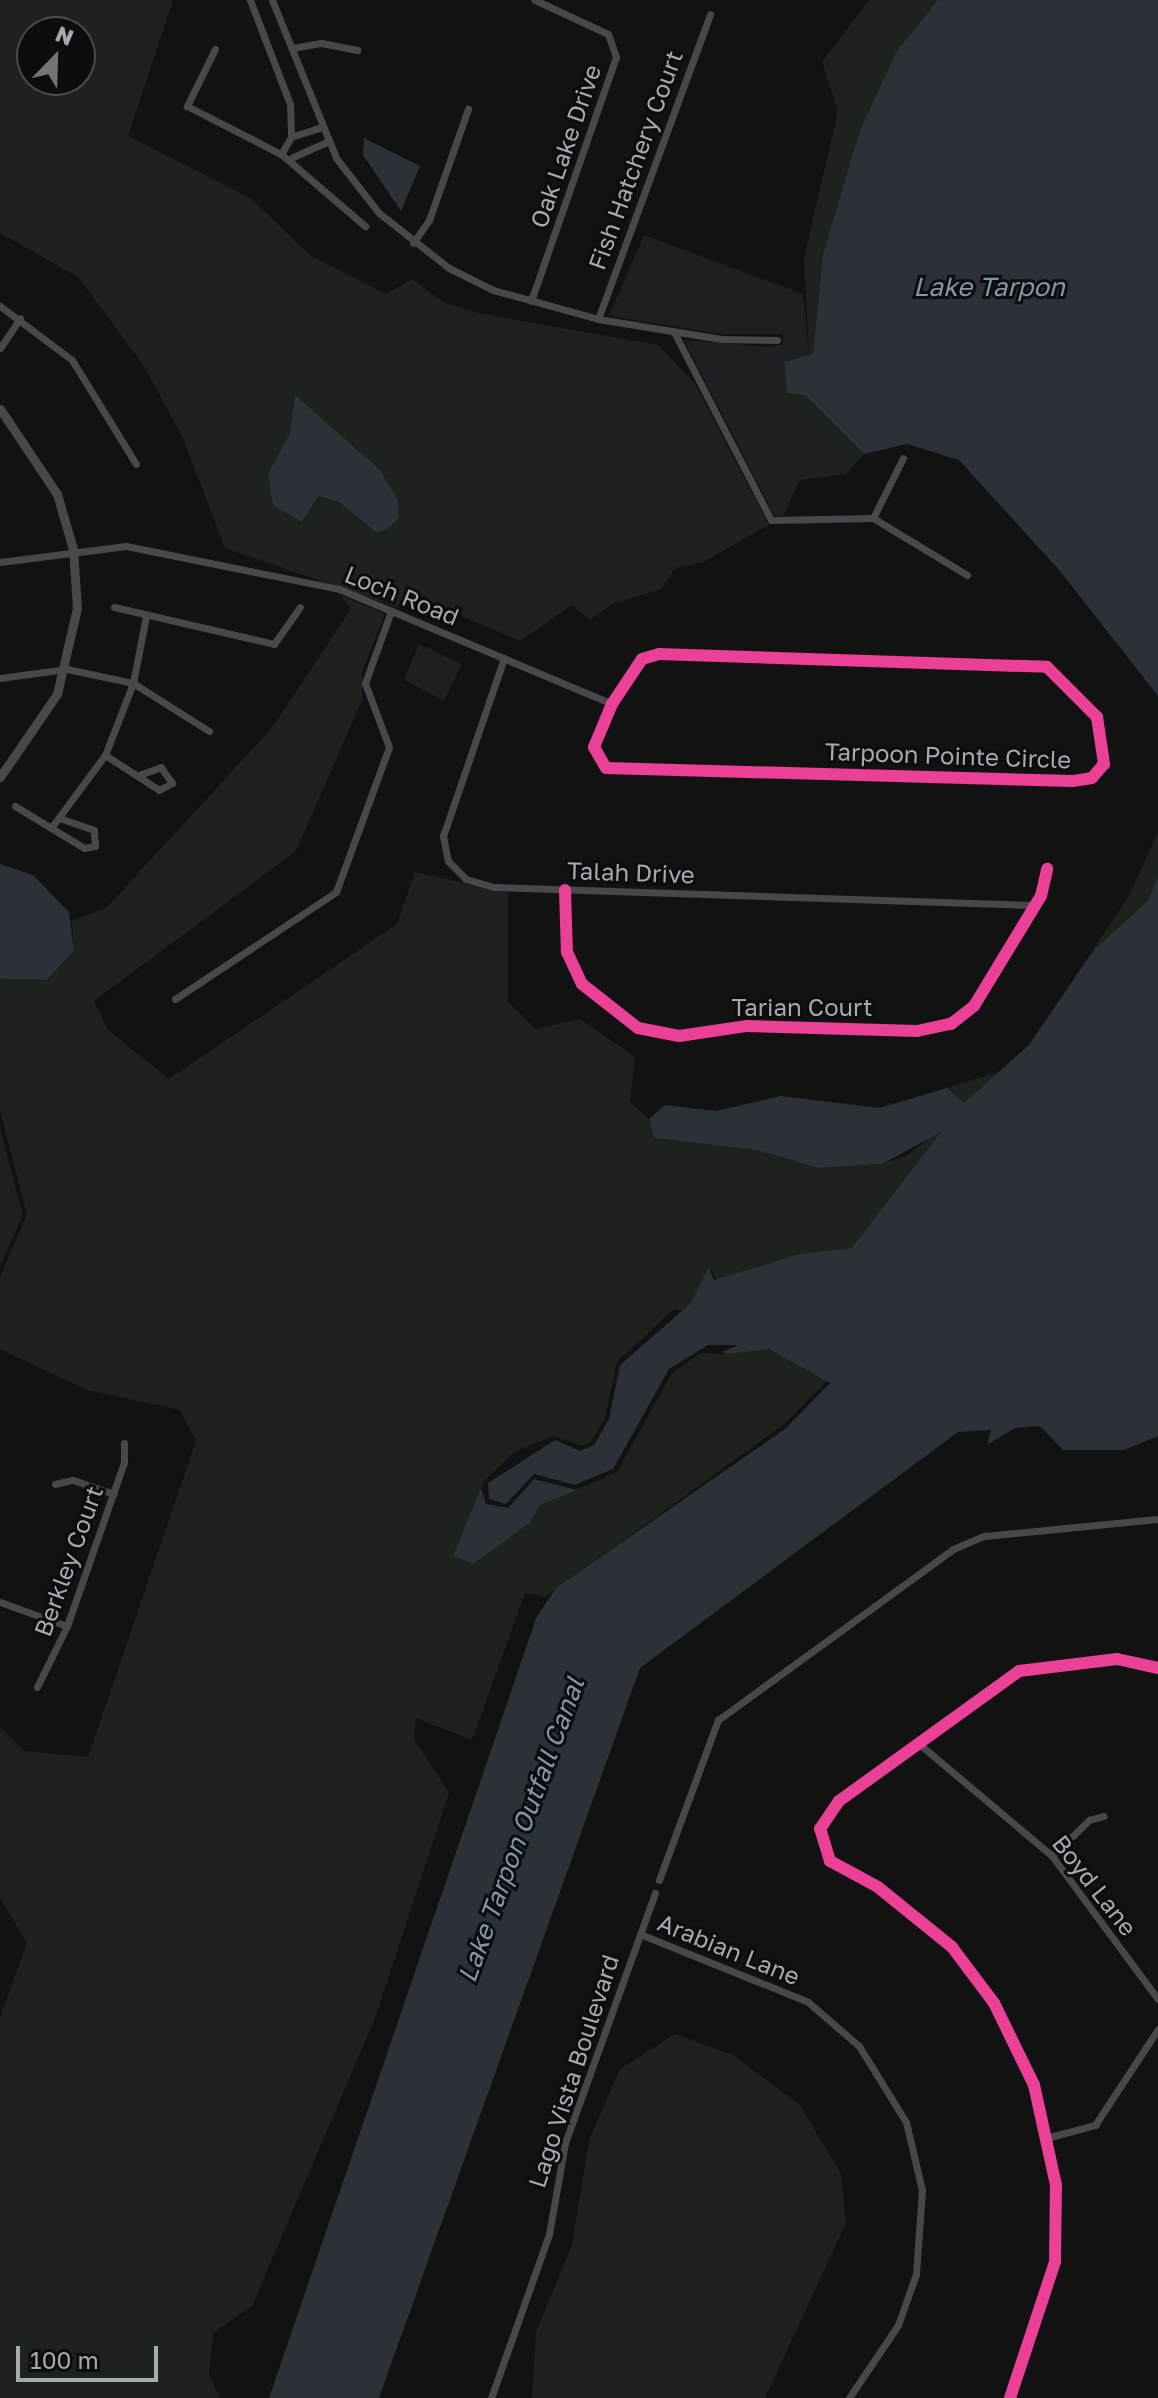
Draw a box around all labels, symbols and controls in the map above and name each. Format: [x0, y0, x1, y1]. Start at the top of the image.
north arrow [16, 16, 96, 96]
text: N [52, 20, 78, 51]
street label: Fish Hatchery Court [582, 46, 688, 274]
street label: Oak Lake Drive [524, 61, 606, 231]
water label: Lake Tarpon [913, 271, 1065, 303]
street label: Loch Road [341, 559, 463, 631]
street label: Tarpoon Pointe Circle [824, 736, 1072, 774]
street label: Talah Drive [567, 855, 695, 889]
street label: Tarian Court [731, 993, 873, 1021]
street label: Berkley Court [27, 1482, 109, 1640]
water label: Lake Tarpon Outfall Canal [451, 1673, 591, 1987]
street label: Boyd Lane [1047, 1829, 1143, 1941]
street label: Arabian Lane [654, 1907, 804, 1991]
street label: Lago Vista Boulevard [522, 1951, 624, 2191]
scale bar [20, 2330, 162, 2380]
text: 100 m [30, 2345, 99, 2374]

